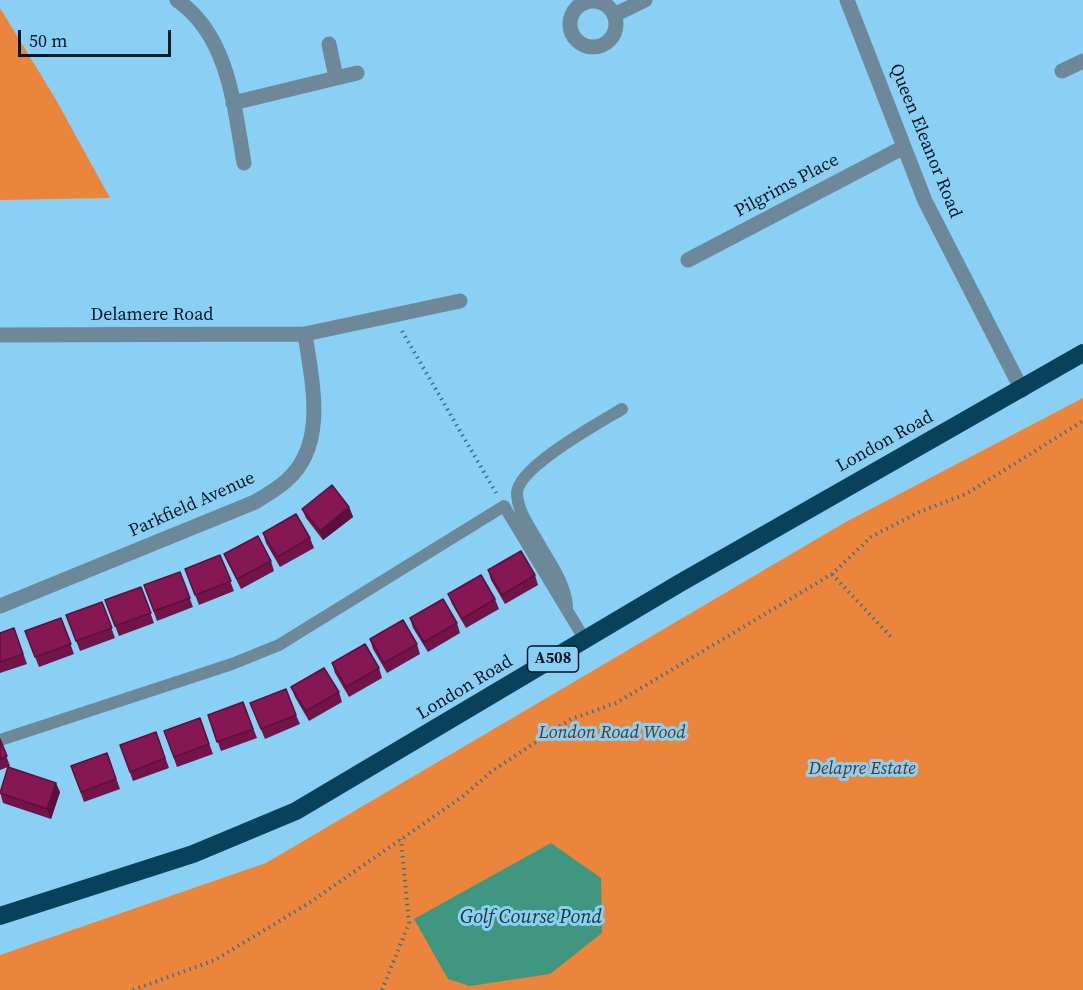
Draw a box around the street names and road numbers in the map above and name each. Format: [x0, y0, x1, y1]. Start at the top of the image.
street label: Queen Eleanor Road [884, 61, 966, 221]
street label: Pilgrims Place [731, 150, 843, 222]
street label: Delamere Road [90, 304, 214, 326]
street label: London Road [833, 406, 937, 478]
street label: Parkfield Avenue [126, 468, 258, 542]
road number: A508 [528, 646, 578, 672]
street label: London Road [413, 651, 517, 725]

